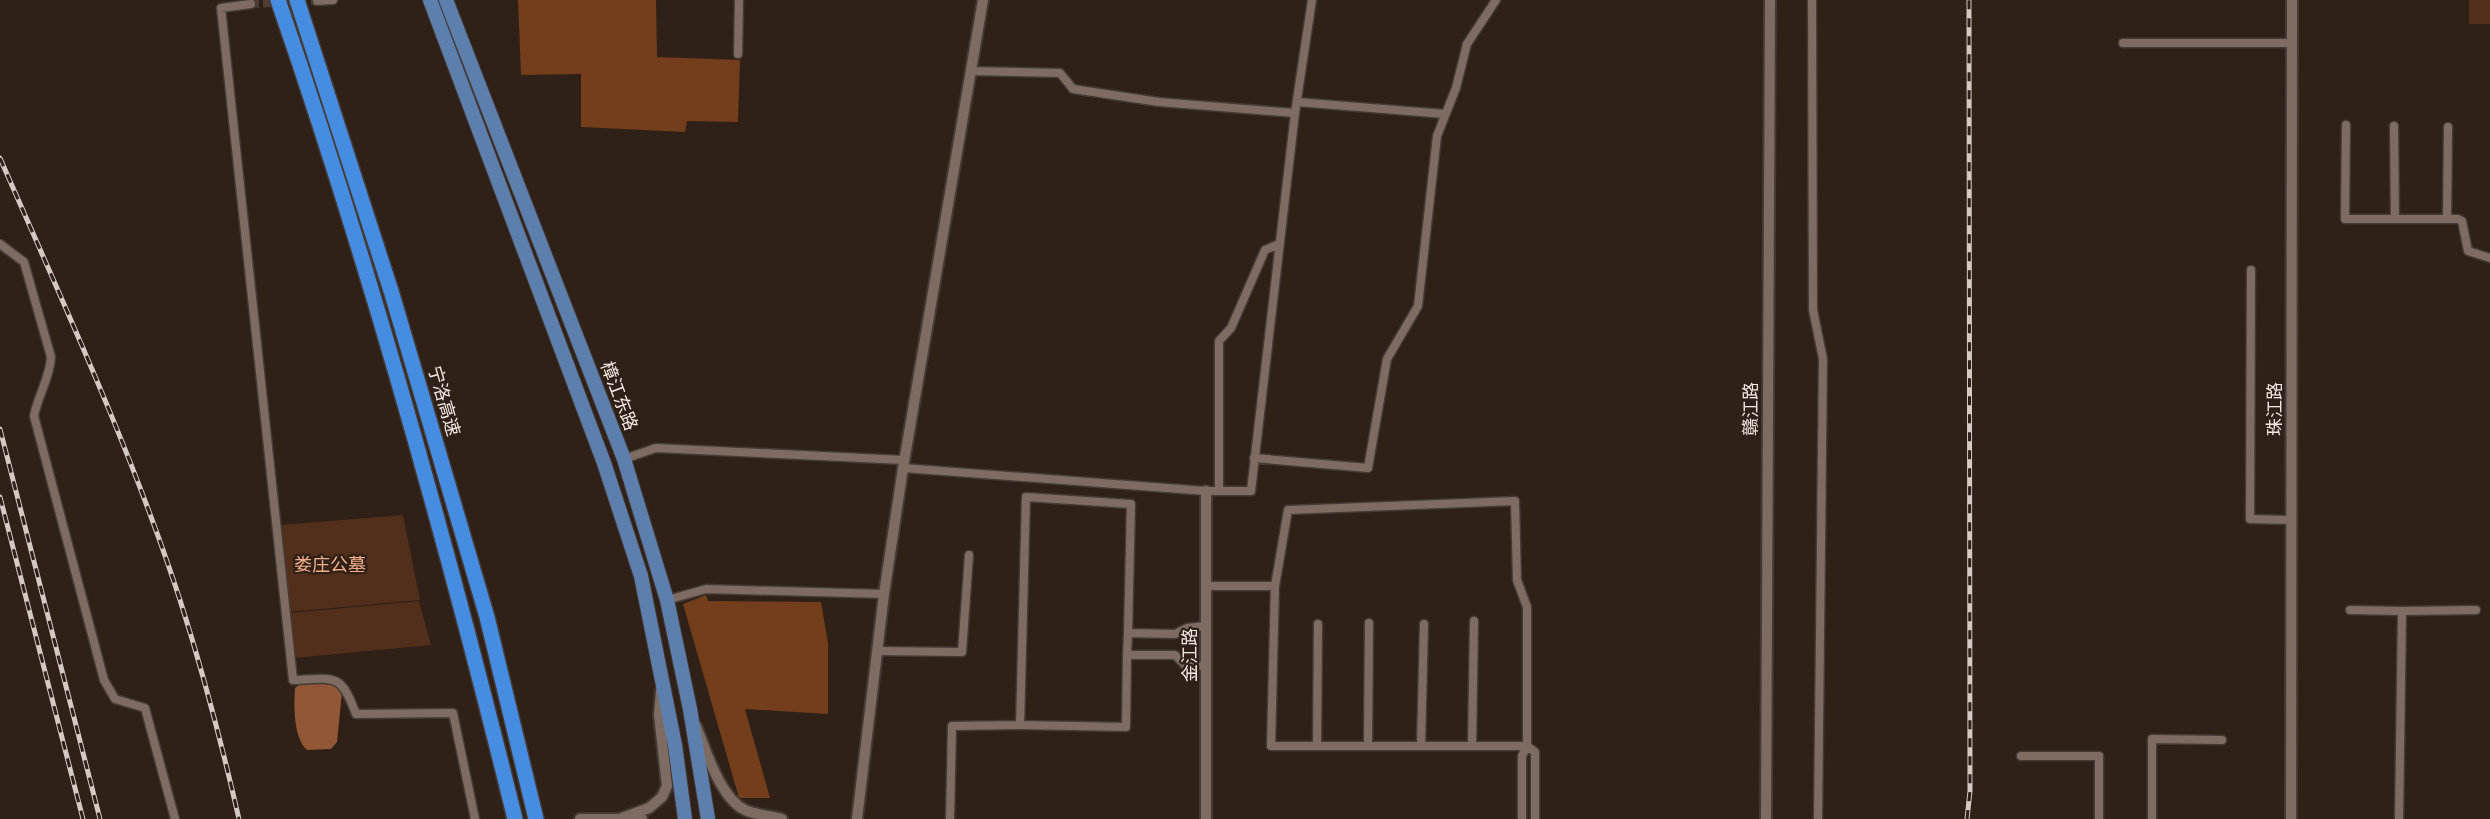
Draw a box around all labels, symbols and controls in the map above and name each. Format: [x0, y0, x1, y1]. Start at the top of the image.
street label: 樟江东路 [596, 358, 642, 434]
street label: 宁洛高速 [424, 363, 464, 439]
street label: 赣江路 [1740, 382, 1762, 436]
street label: 珠江路 [2264, 382, 2286, 436]
park label: 娄庄公墓 [294, 554, 366, 576]
street label: 金江路 [1179, 628, 1201, 682]

